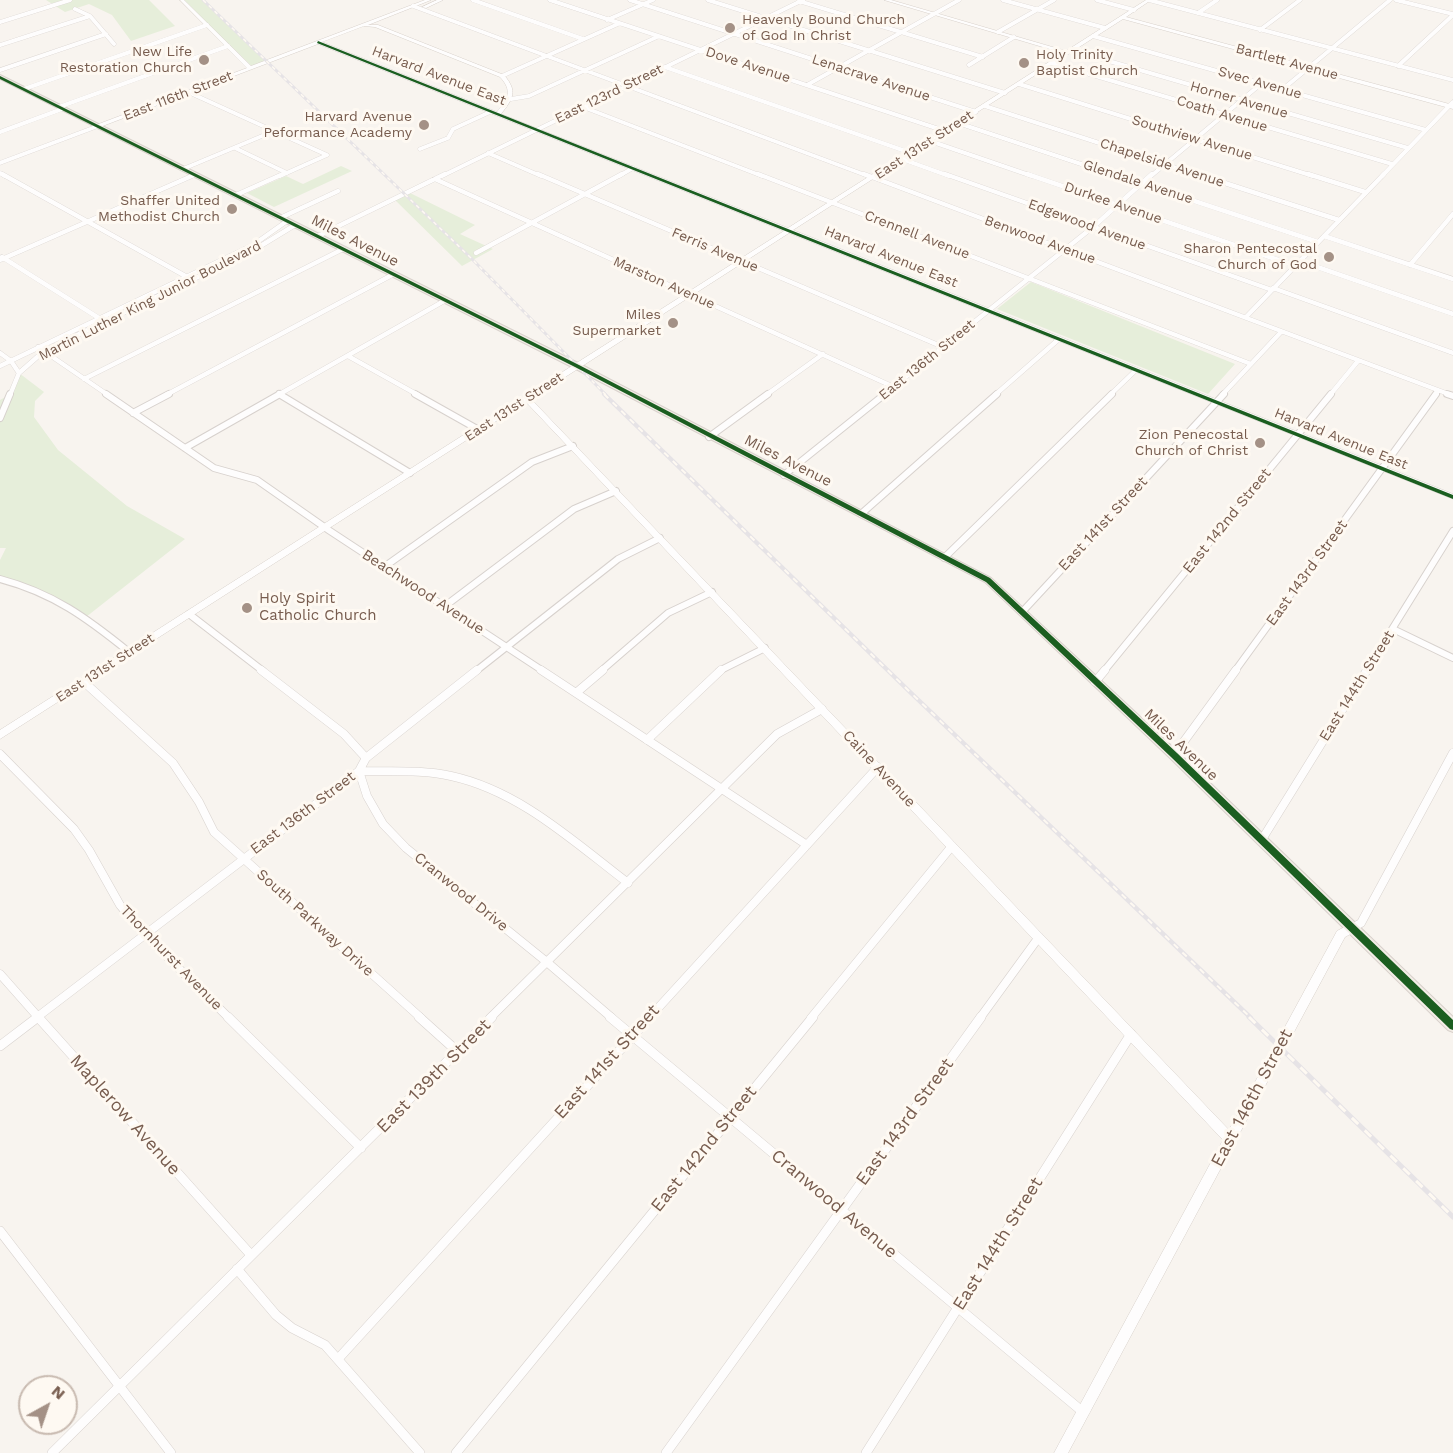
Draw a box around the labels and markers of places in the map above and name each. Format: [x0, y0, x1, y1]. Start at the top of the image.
place label: Heavenly Bound Church of God In Christ [742, 12, 905, 44]
marker: Heavenly Bound Church of God In Christ [723, 21, 737, 35]
place label: New Life Restoration Church [60, 44, 192, 76]
place label: Holy Trinity Baptist Church [1036, 47, 1138, 80]
marker: New Life Restoration Church [197, 53, 211, 67]
marker: Holy Trinity Baptist Church [1017, 56, 1031, 70]
place label: Harvard Avenue Peformance Academy [263, 109, 412, 142]
marker: Harvard Avenue Peformance Academy [417, 118, 431, 132]
place label: Shaffer United Methodist Church [98, 193, 220, 226]
marker: Shaffer United Methodist Church [225, 202, 239, 216]
place label: Sharon Pentecostal Church of God [1183, 241, 1317, 274]
marker: Sharon Pentecostal Church of God [1322, 250, 1336, 264]
place label: Miles Supermarket [572, 307, 661, 340]
marker: Miles Supermarket [666, 316, 680, 330]
place label: Zion Penecostal Church of Christ [1135, 427, 1248, 460]
marker: Zion Penecostal Church of Christ [1253, 436, 1267, 450]
place label: Holy Spirit Catholic Church [259, 590, 377, 625]
marker: Holy Spirit Catholic Church [240, 601, 254, 615]

